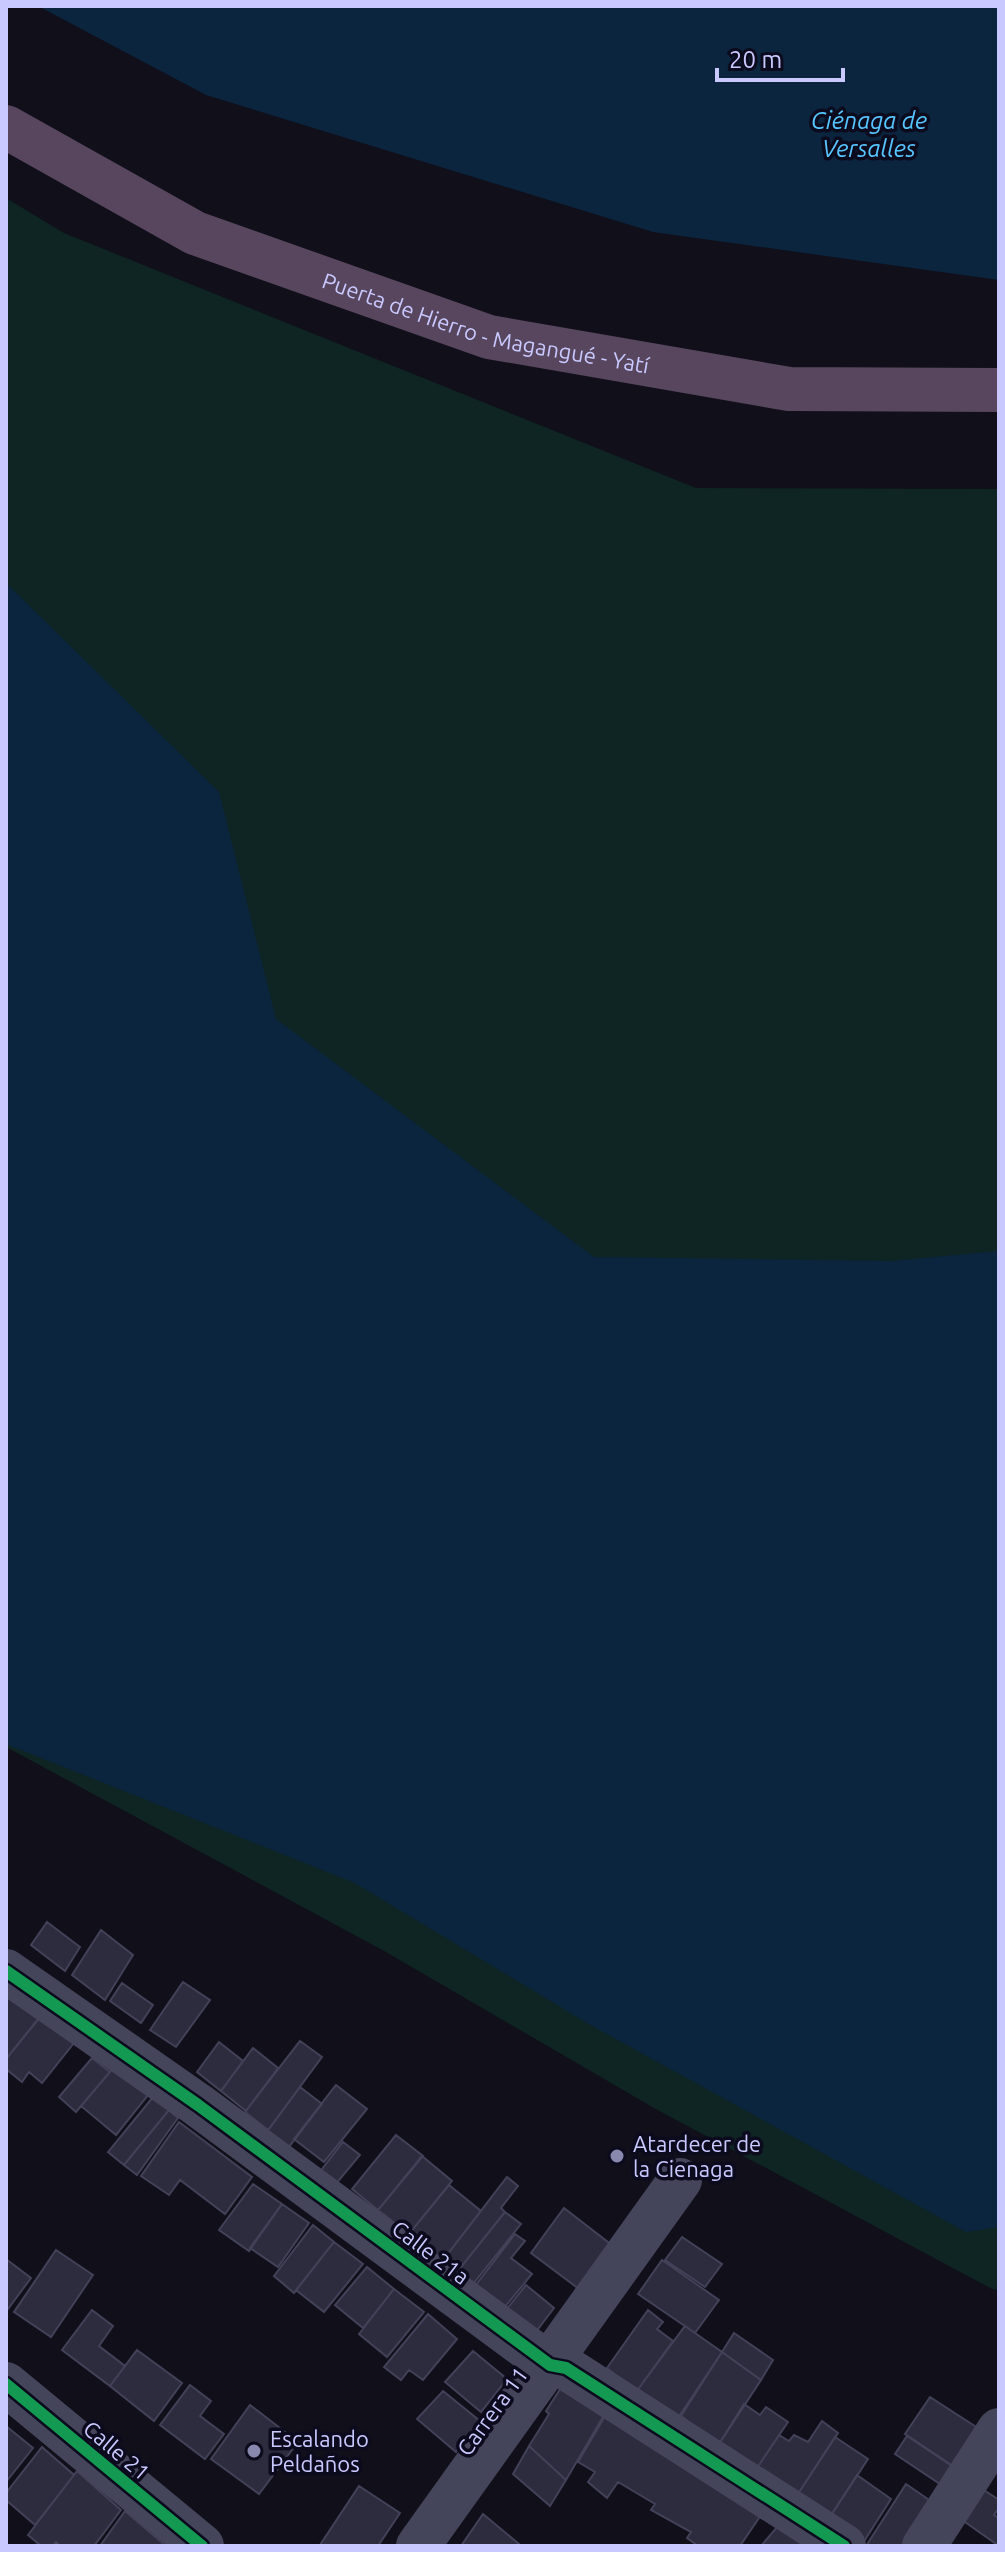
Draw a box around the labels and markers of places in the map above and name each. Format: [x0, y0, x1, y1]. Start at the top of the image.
place label: Atardecer de la Cienaga [633, 2131, 761, 2181]
marker: Atardecer de la Cienaga [608, 2147, 626, 2165]
place label: Escalando Peldaños [270, 2426, 369, 2476]
marker: Escalando Peldaños [245, 2442, 263, 2460]

